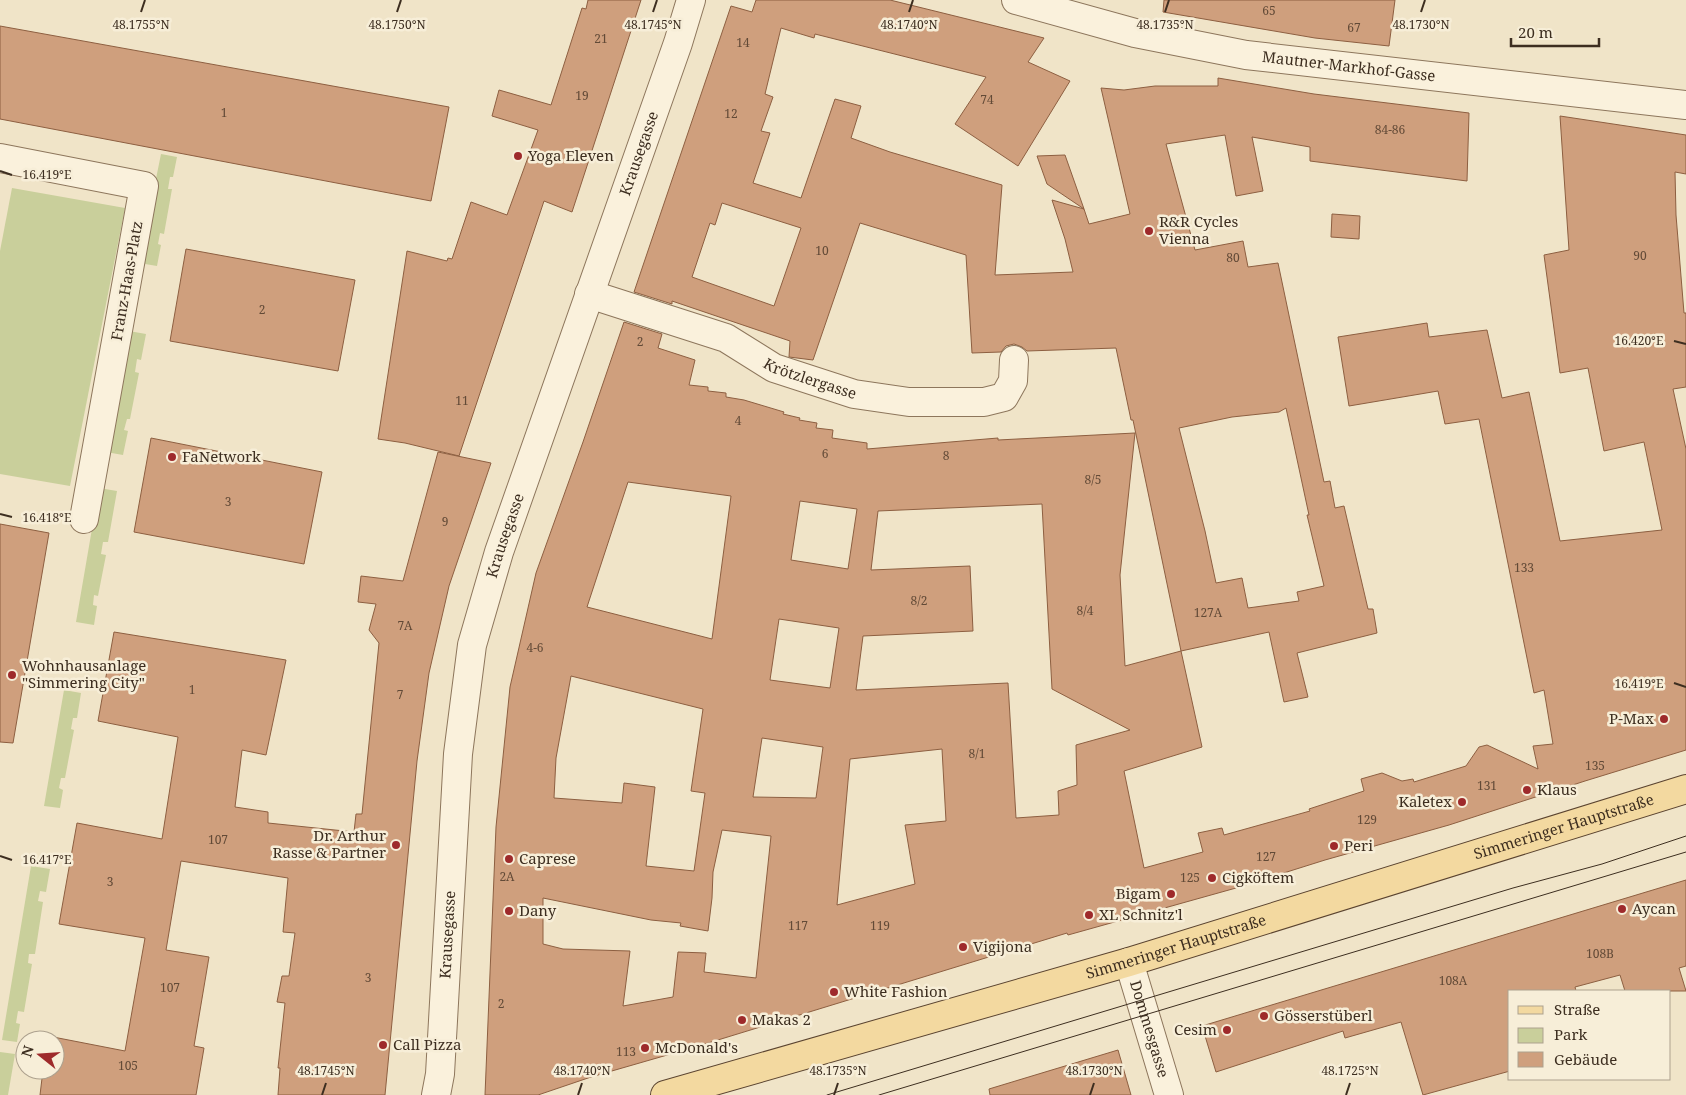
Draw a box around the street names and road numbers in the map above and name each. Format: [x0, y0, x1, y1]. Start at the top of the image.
street label: Mautner-Markhof-Gasse [1261, 46, 1437, 85]
street label: Krausegasse [614, 108, 662, 198]
street label: Franz-Haas-Platz [106, 219, 146, 342]
street label: Krötzlergasse [760, 353, 859, 403]
street label: Krausegasse [481, 490, 528, 580]
street label: Simmeringer Hauptstraße [1471, 789, 1656, 863]
street label: Krausegasse [434, 890, 459, 979]
street label: Simmeringer Hauptstraße [1083, 909, 1268, 983]
street label: Dommesgasse [1126, 978, 1174, 1080]

